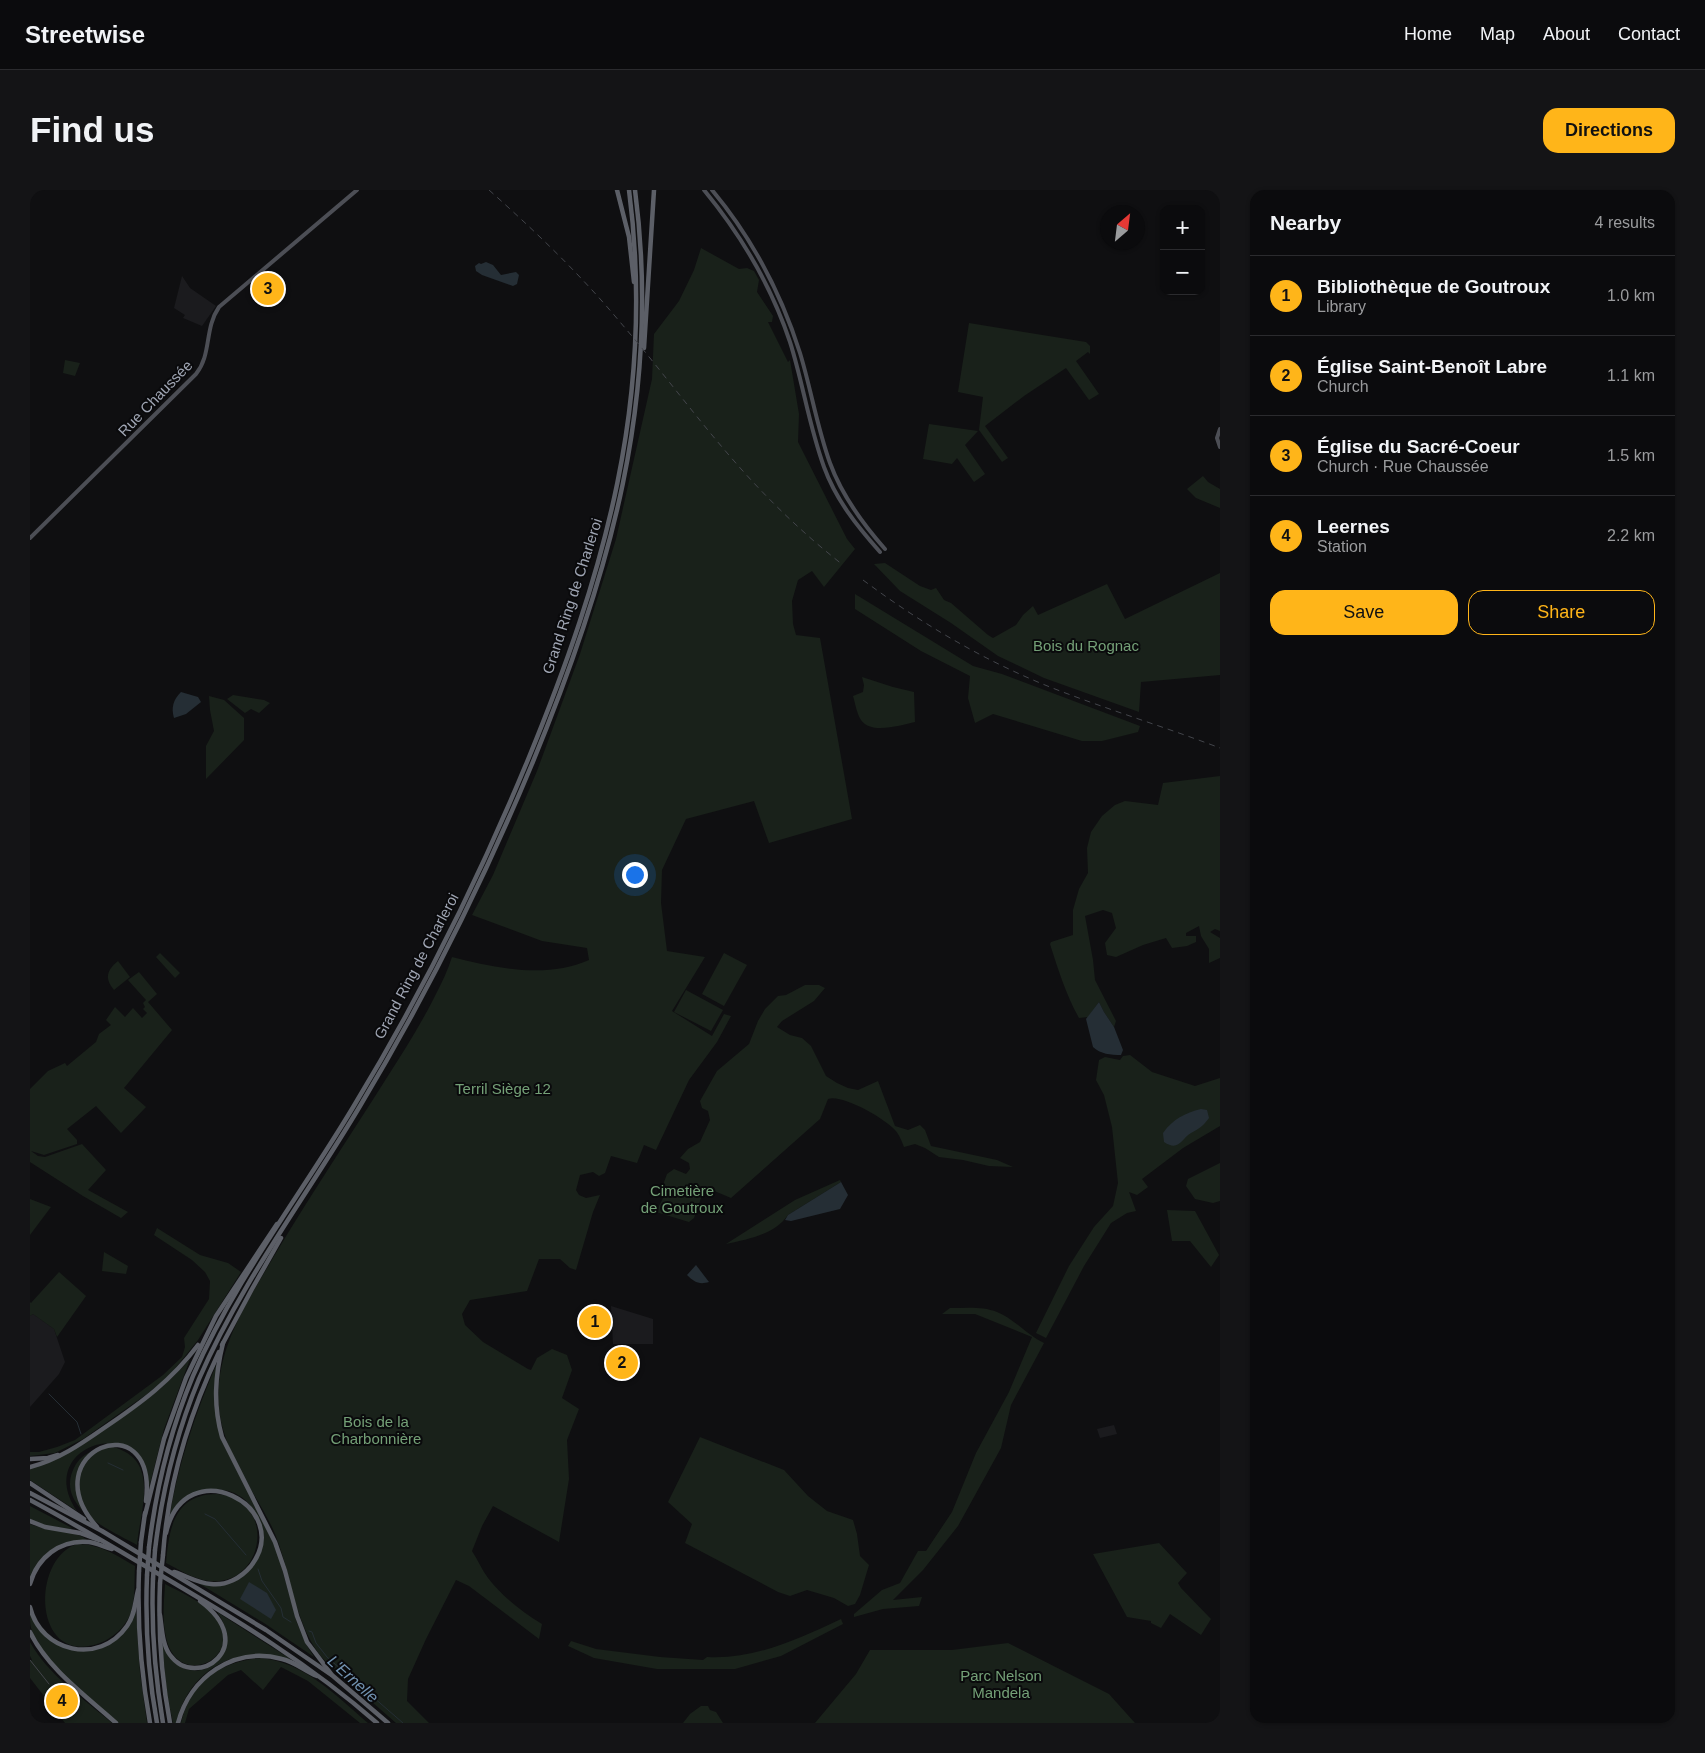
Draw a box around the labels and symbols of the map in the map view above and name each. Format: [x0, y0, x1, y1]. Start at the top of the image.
north arrow [1100, 205, 1145, 250]
pin: 3 [252, 270, 284, 308]
street label: Rue Chaussée [114, 356, 196, 440]
street label: Grand Ring de Charleroi [539, 516, 605, 676]
park label: Bois du Rognac [1033, 637, 1139, 654]
your location [622, 862, 648, 888]
street label: Grand Ring de Charleroi [370, 890, 462, 1042]
park label: Terril Siège 12 [455, 1080, 551, 1097]
park label: Cimetière de Goutroux [641, 1182, 724, 1216]
pin: 1 [579, 1303, 611, 1341]
pin: 2 [606, 1344, 638, 1382]
park label: Bois de la Charbonnière [331, 1413, 421, 1447]
water label: L'Ernelle [324, 1652, 382, 1706]
park label: Parc Nelson Mandela [960, 1667, 1042, 1701]
pin: 4 [46, 1682, 78, 1720]

